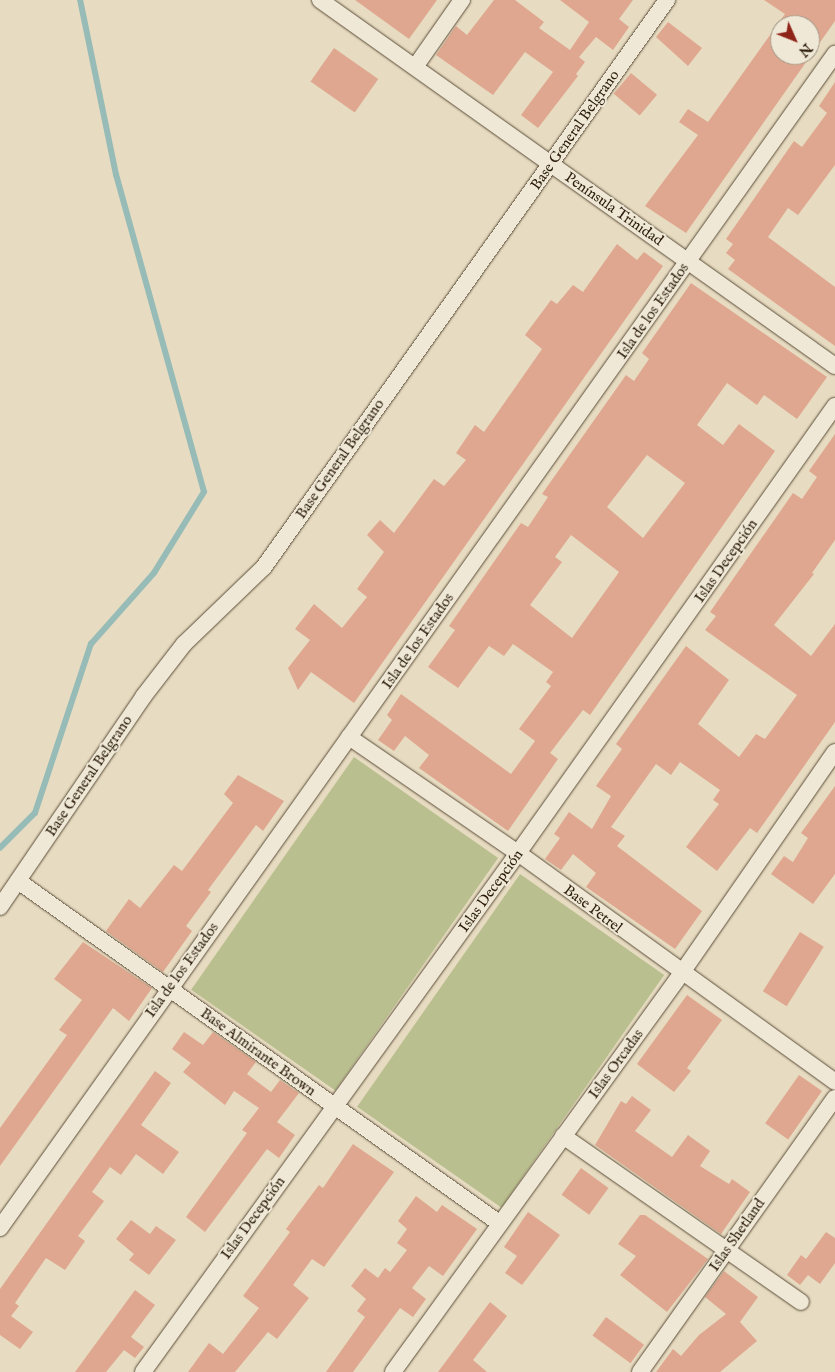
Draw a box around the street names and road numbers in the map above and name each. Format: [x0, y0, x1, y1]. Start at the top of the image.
street label: Base General Belgrano [527, 67, 623, 193]
street label: Península Trinidad [561, 168, 667, 250]
street label: Isla de los Estados [613, 260, 693, 362]
street label: Base General Belgrano [292, 396, 388, 522]
street label: Islas Decepción [691, 516, 761, 606]
street label: Isla de los Estados [378, 590, 458, 692]
street label: Base General Belgrano [42, 712, 136, 840]
street label: Islas Decepción [455, 846, 527, 936]
street label: Base Petrel [560, 881, 626, 937]
street label: Isla de los Estados [141, 919, 223, 1021]
street label: Base Almirante Brown [197, 1004, 319, 1100]
street label: Islas Orcadas [585, 1026, 647, 1102]
street label: Islas Decepción [217, 1173, 289, 1263]
street label: Islas Shetland [705, 1195, 769, 1275]

